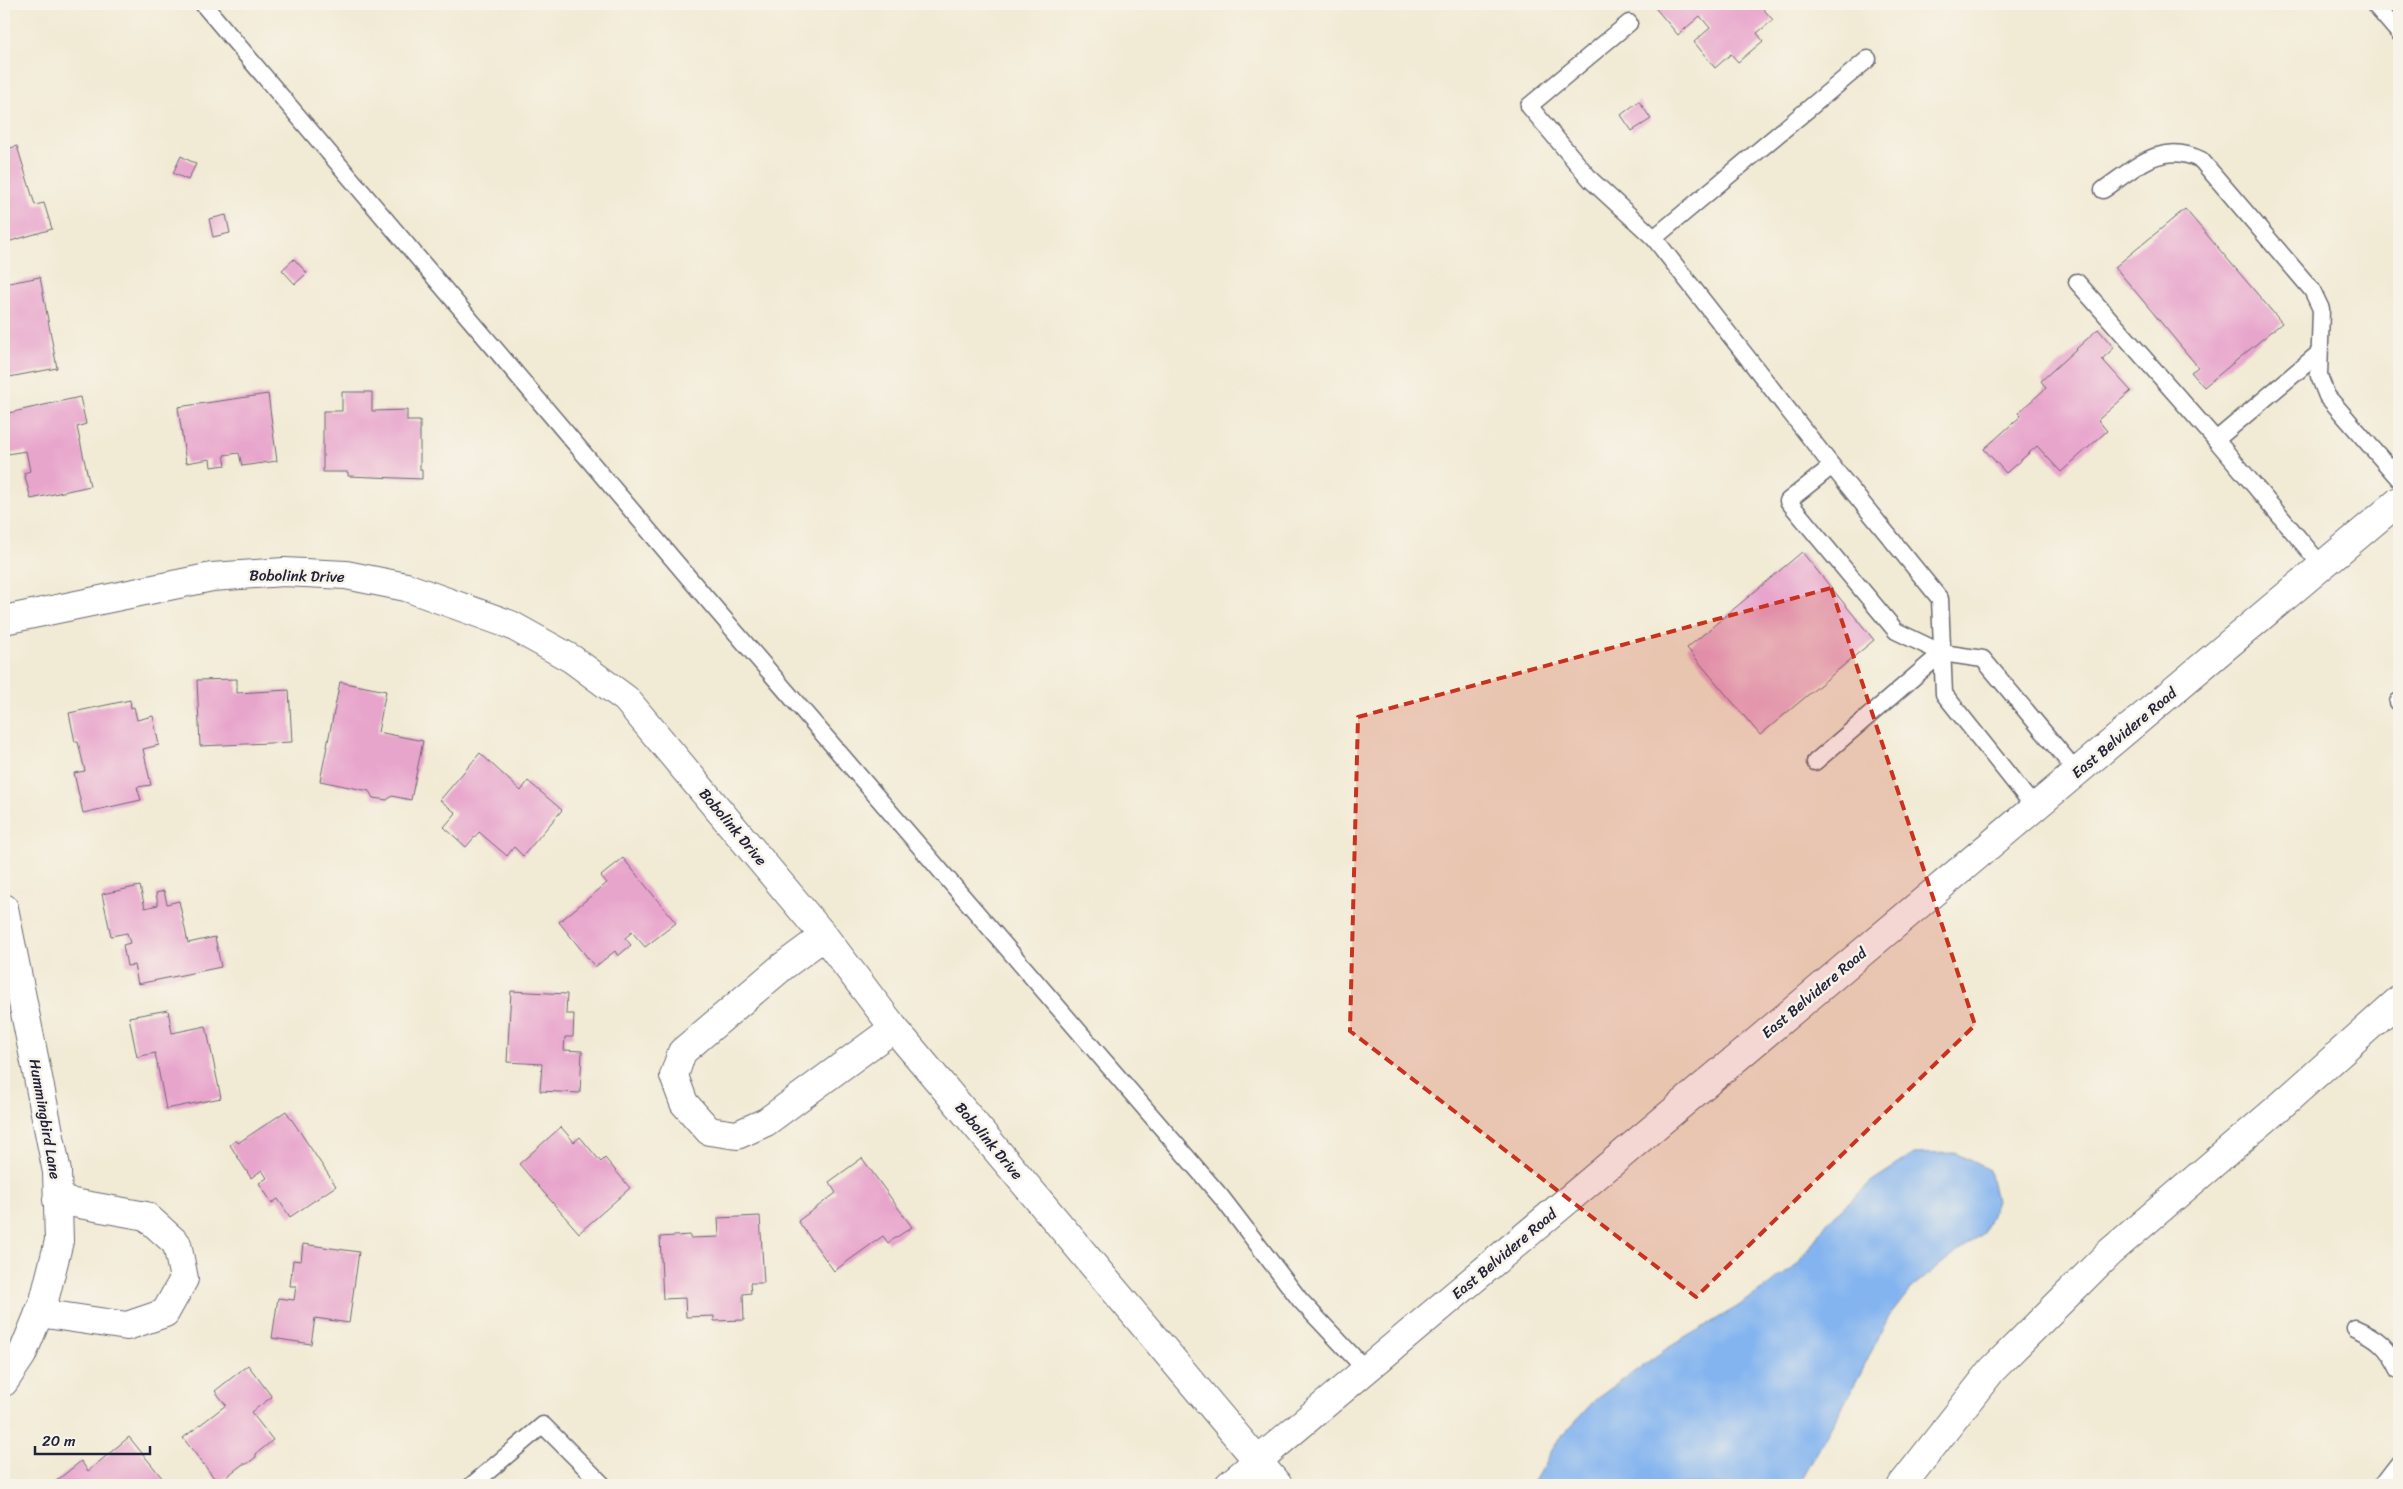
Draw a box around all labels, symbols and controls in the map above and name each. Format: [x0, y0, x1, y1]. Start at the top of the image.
street label: Bobolink Drive [249, 562, 345, 590]
street label: East Belvidere Road [2065, 680, 2183, 785]
street label: Bobolink Drive [692, 782, 774, 872]
street label: East Belvidere Road [1755, 940, 1873, 1045]
street label: Hummingbird Lane [22, 1057, 68, 1182]
street label: Bobolink Drive [948, 1096, 1030, 1186]
street label: East Belvidere Road [1445, 1201, 1563, 1306]
scale bar [35, 1424, 150, 1456]
text: 20 m [42, 1428, 76, 1454]

